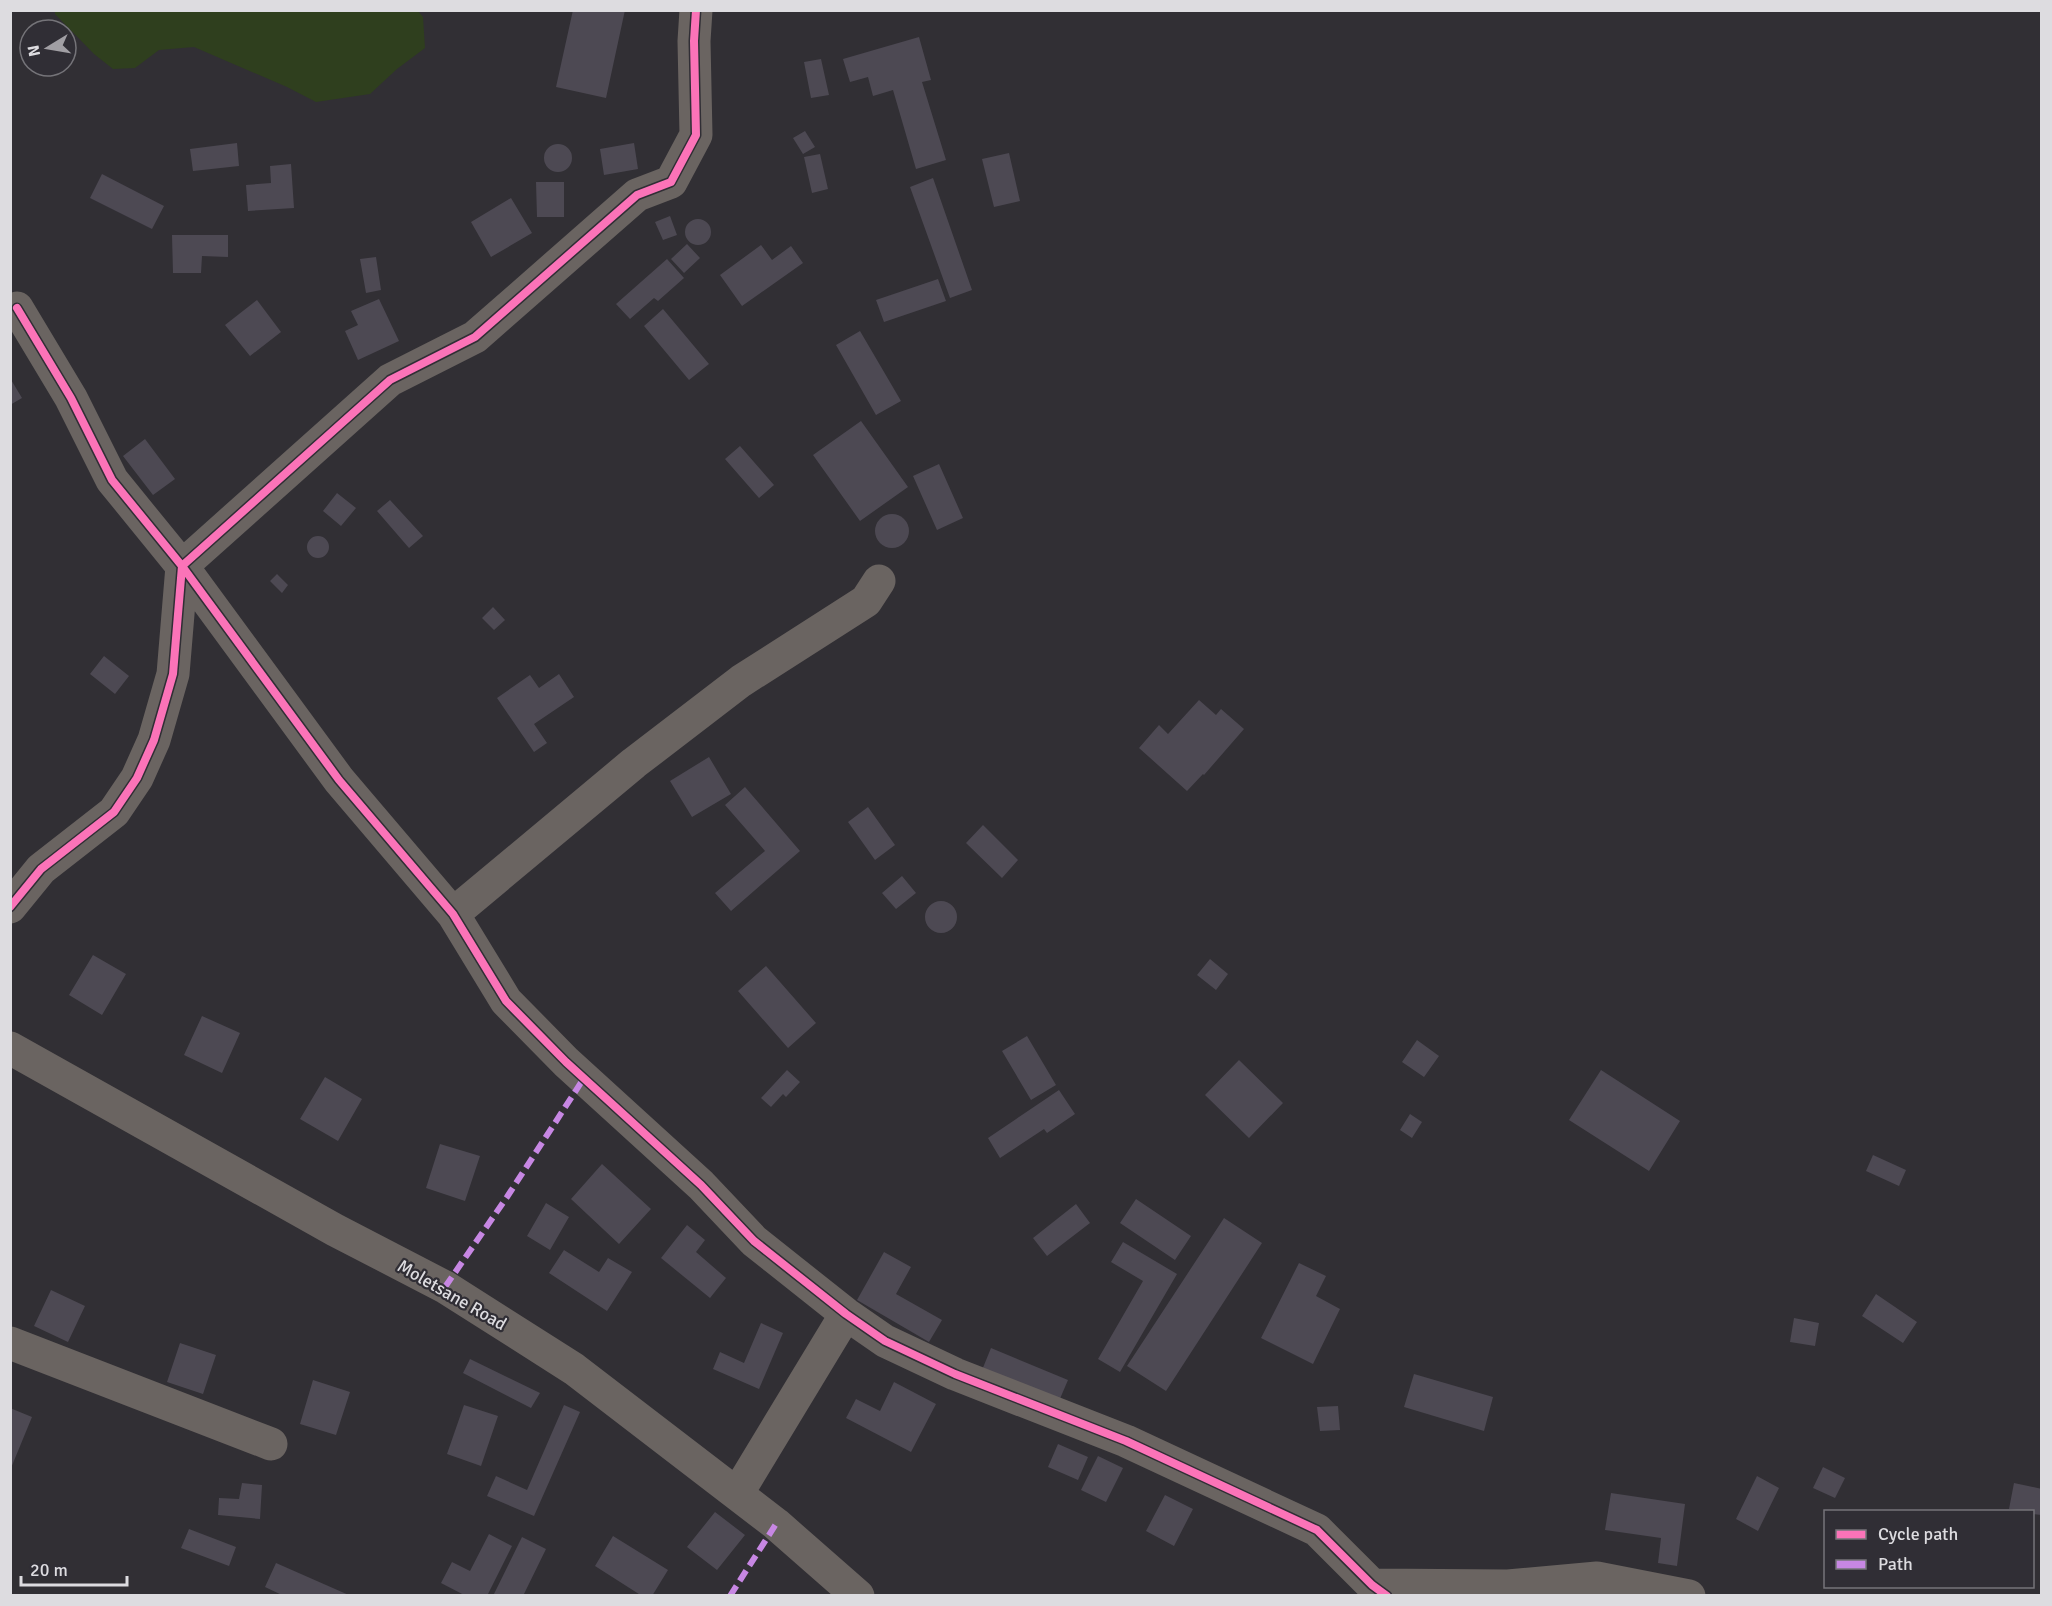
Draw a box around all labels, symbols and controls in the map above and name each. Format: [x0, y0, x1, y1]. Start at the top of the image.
north arrow [18, 18, 78, 78]
text: N [23, 43, 45, 58]
street label: Moletsane Road [393, 1255, 511, 1335]
legend [1824, 1510, 2034, 1588]
text: Cycle path [1878, 1523, 1958, 1545]
scale bar [21, 1549, 128, 1587]
text: Path [1878, 1553, 1913, 1575]
text: 20 m [30, 1559, 68, 1581]

